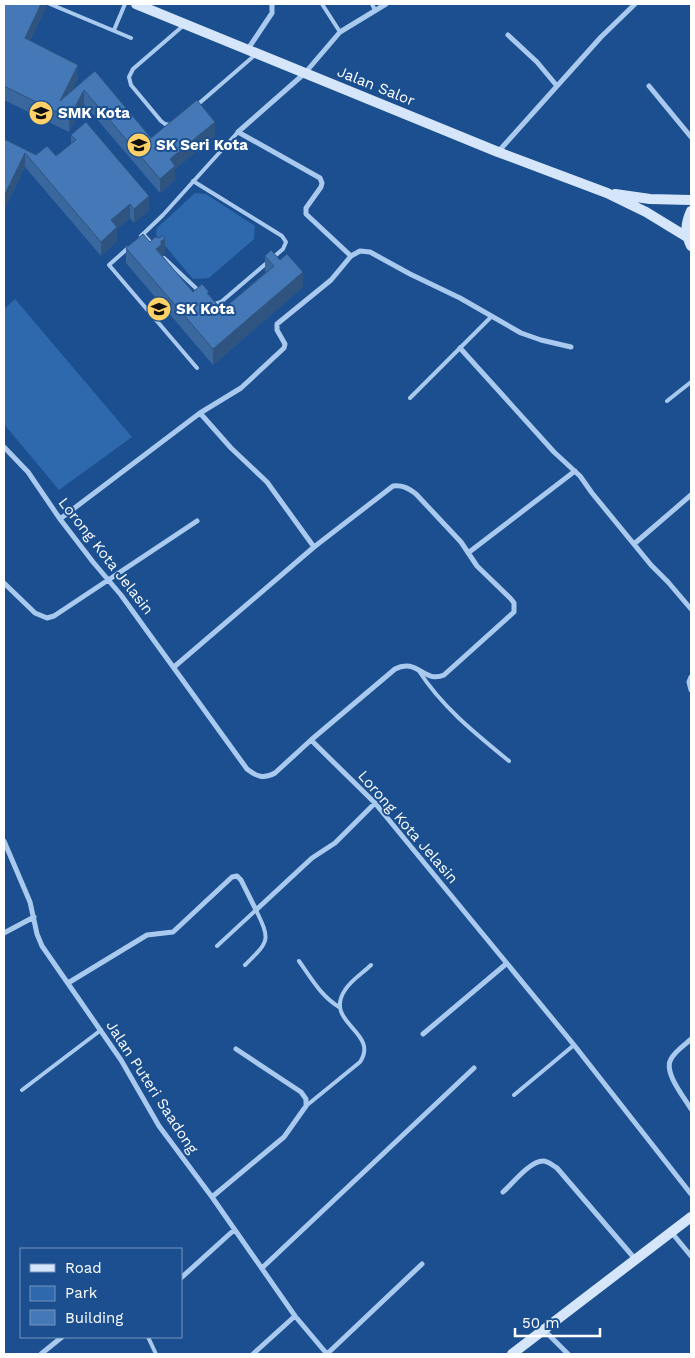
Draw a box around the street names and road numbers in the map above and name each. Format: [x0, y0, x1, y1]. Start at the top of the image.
street label: Jalan Salor [335, 62, 417, 110]
street label: Lorong Kota Jelasin [55, 494, 157, 618]
street label: Lorong Kota Jelasin [354, 767, 462, 887]
street label: Jalan Puteri Saadong [102, 1017, 202, 1157]

